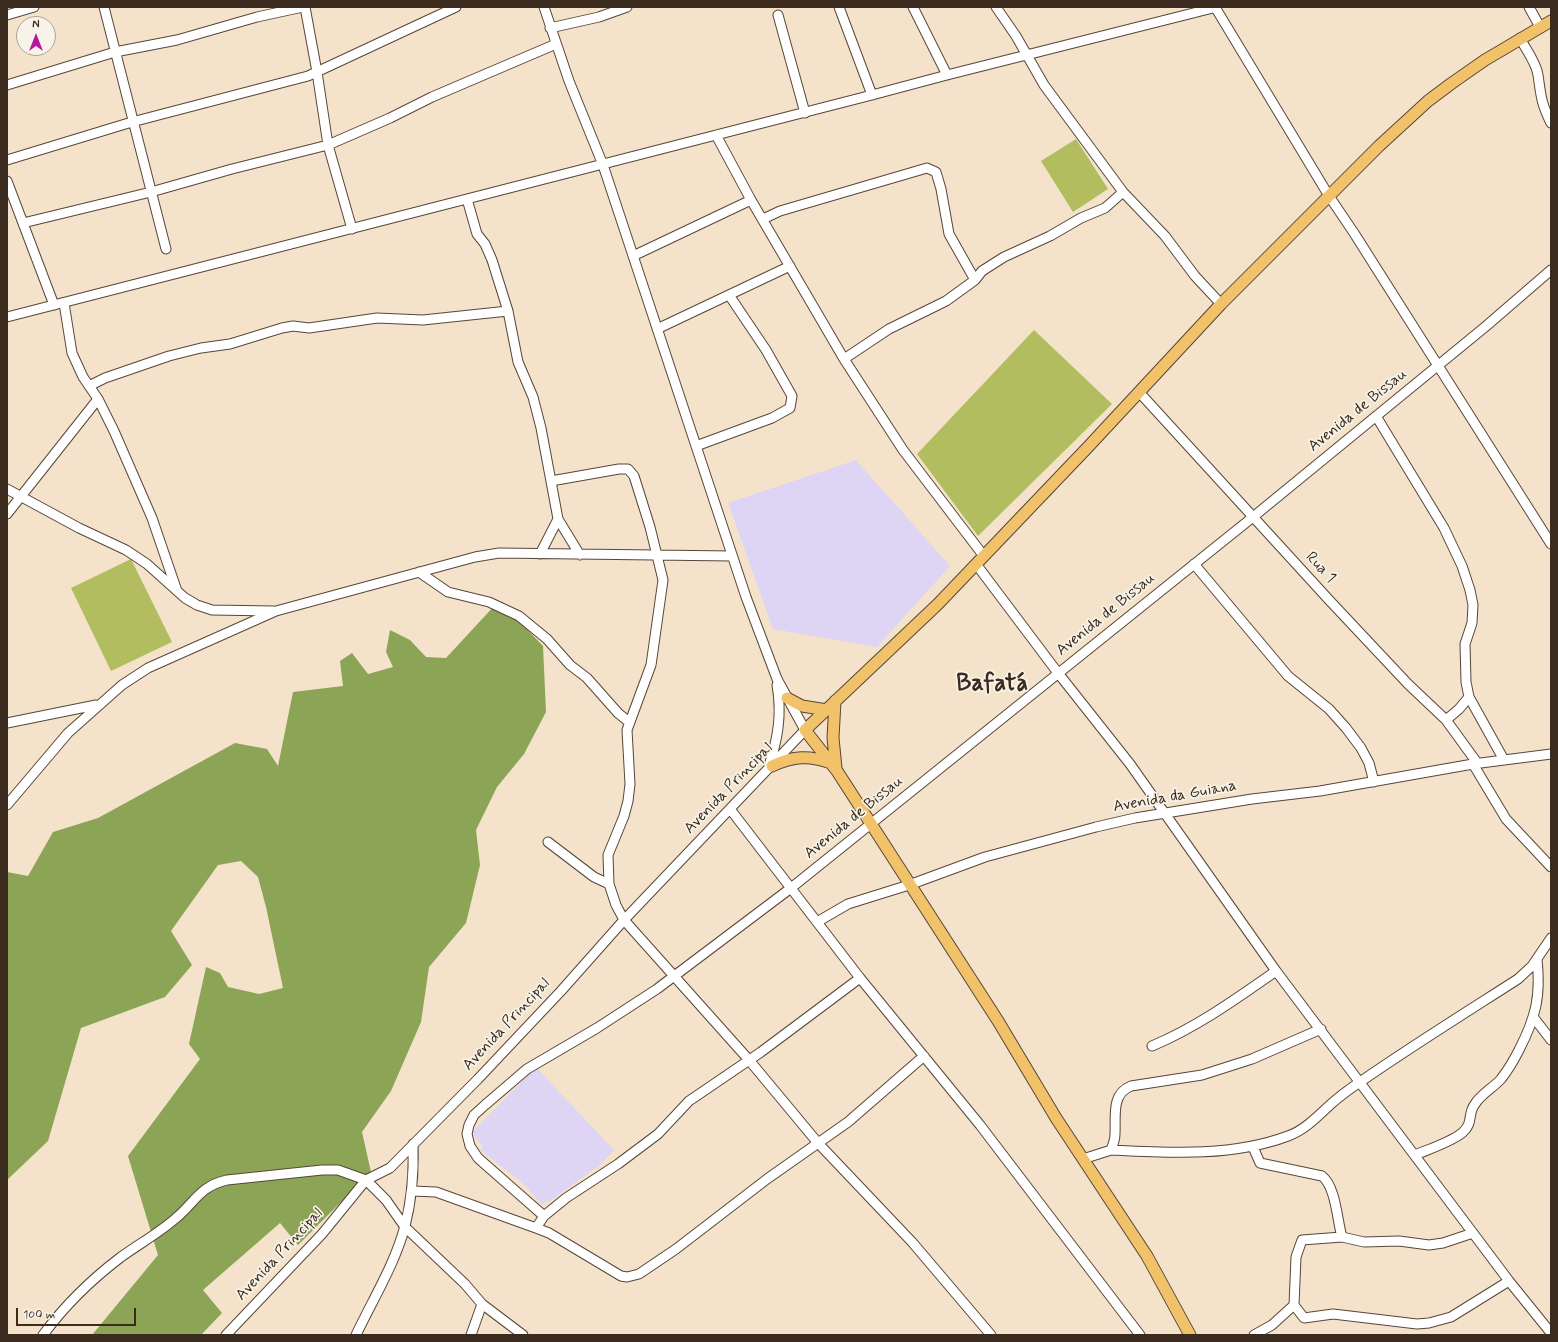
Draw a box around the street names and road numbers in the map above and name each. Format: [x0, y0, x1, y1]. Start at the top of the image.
street label: Avenida de Bissau [1305, 365, 1411, 457]
street label: Rua 1 [1301, 548, 1339, 588]
street label: Avenida de Bissau [1053, 569, 1159, 661]
street label: Avenida Principal [681, 739, 777, 839]
street label: Avenida de Bissau [801, 772, 907, 864]
street label: Avenida da Guiana [1112, 777, 1238, 817]
street label: Avenida Principal [459, 975, 555, 1075]
street label: Avenida Principal [232, 1205, 328, 1305]

